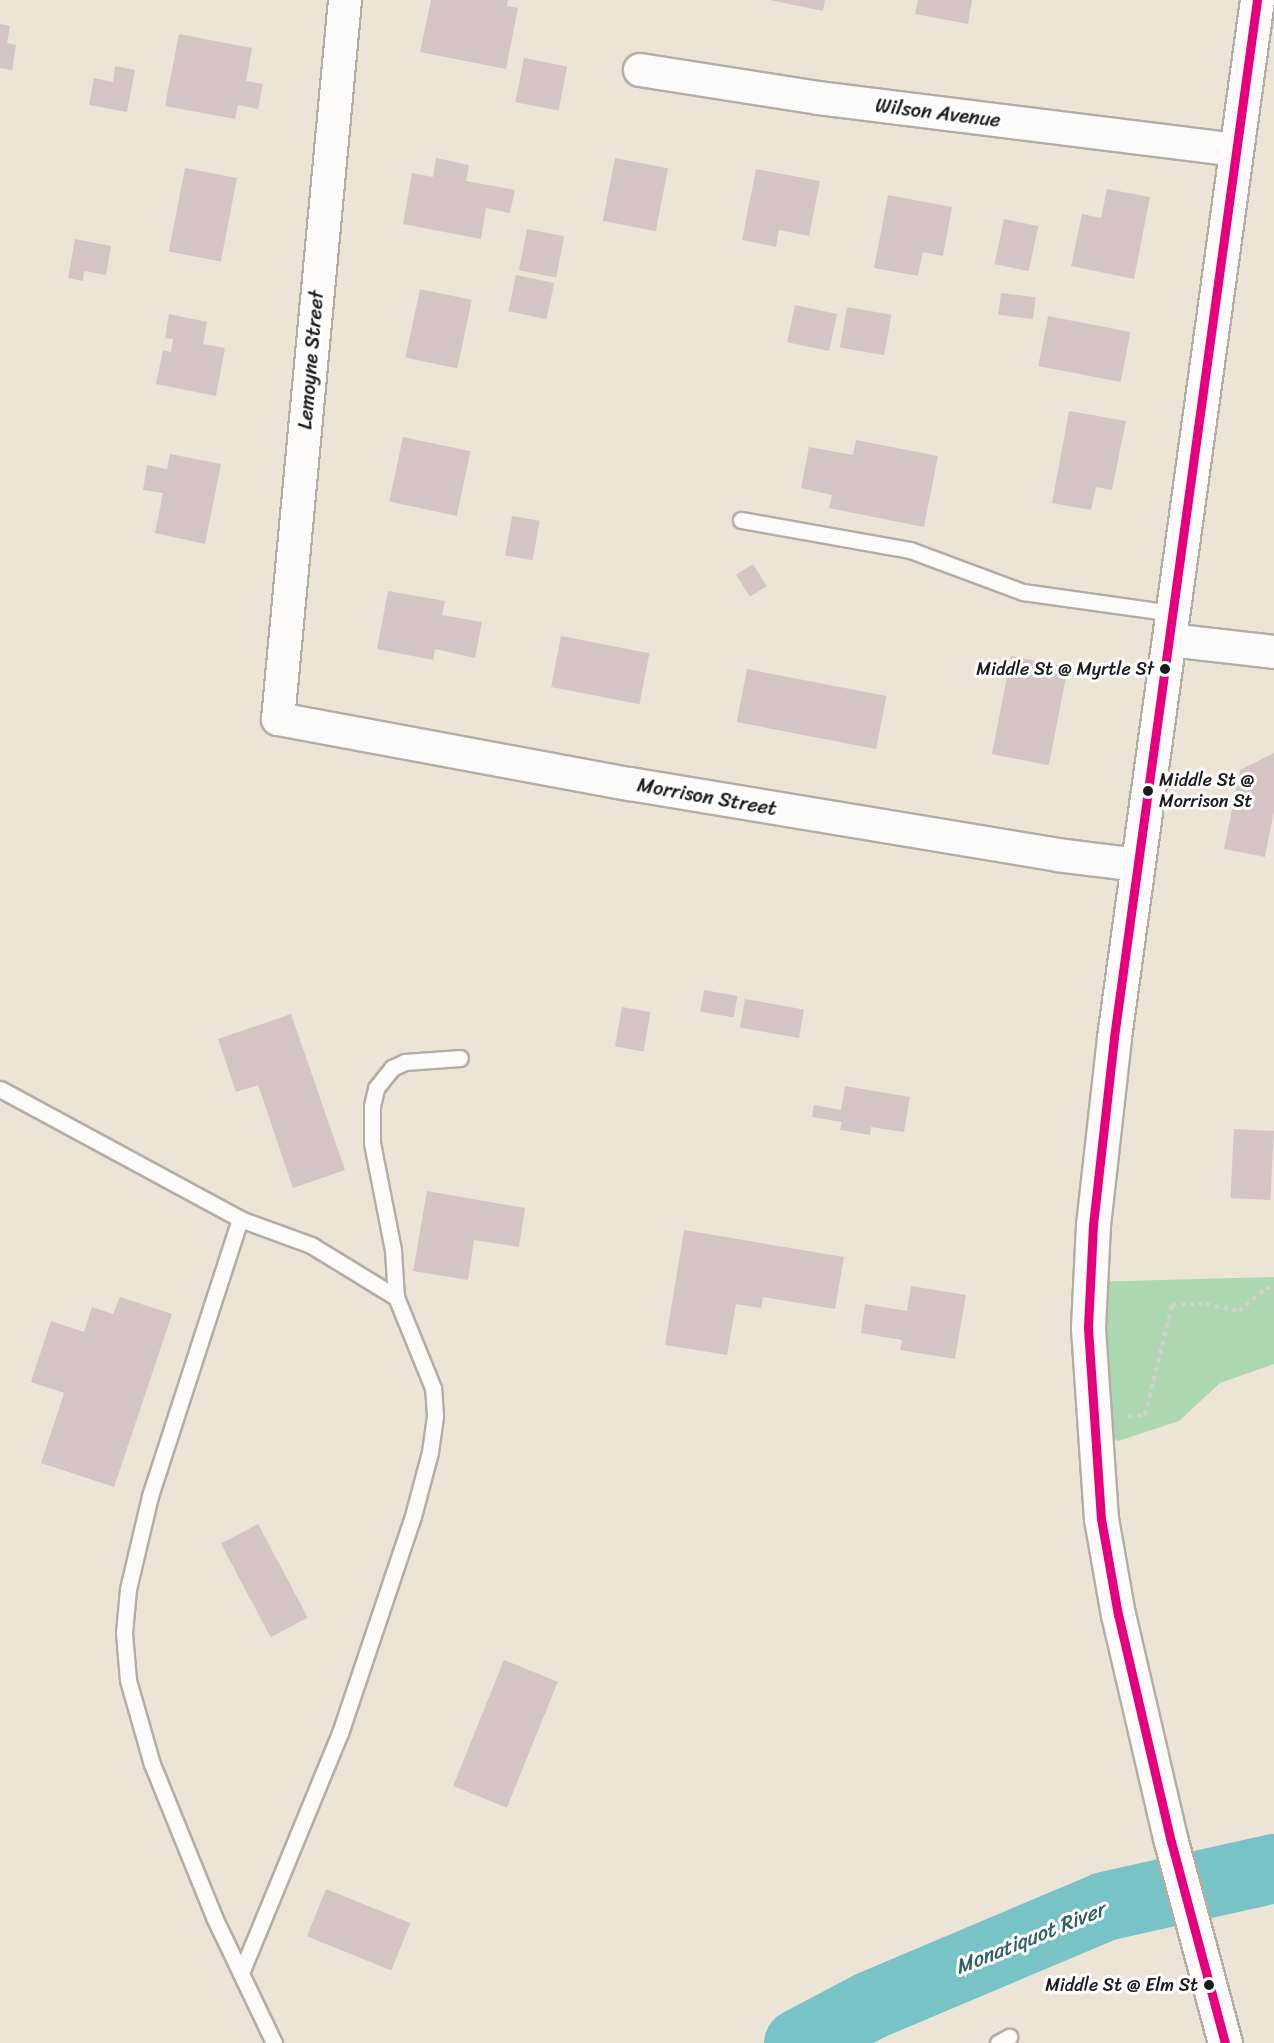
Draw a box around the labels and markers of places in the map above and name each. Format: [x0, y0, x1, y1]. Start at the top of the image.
place label: Middle St @ Myrtle St [977, 658, 1154, 680]
marker: Middle St @ Myrtle St [1159, 663, 1171, 675]
place label: Middle St @ Morrison St [1159, 770, 1254, 812]
marker: Middle St @ Morrison St [1142, 785, 1154, 797]
place label: Middle St @ Elm St [1045, 1974, 1198, 1996]
marker: Middle St @ Elm St [1203, 1979, 1215, 1991]

